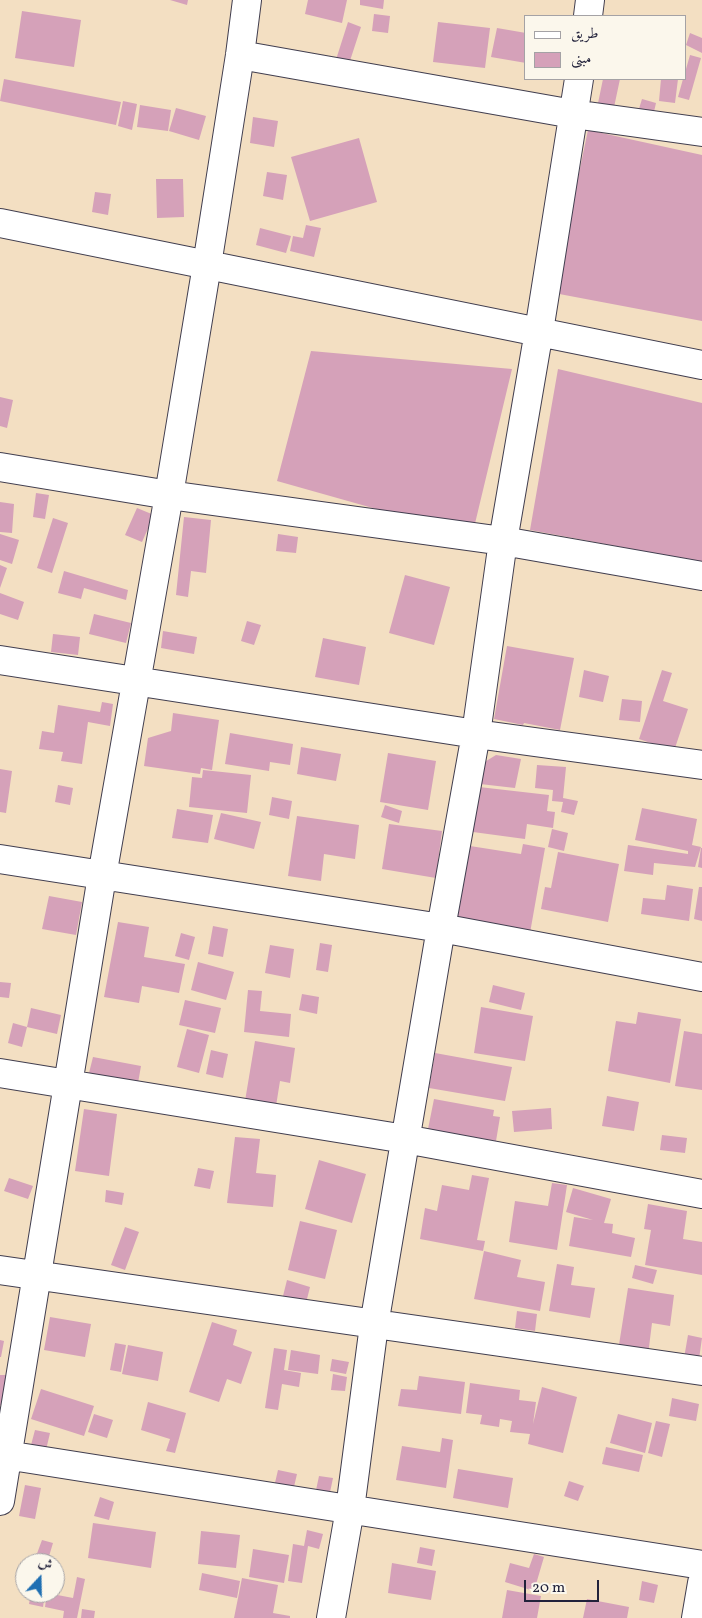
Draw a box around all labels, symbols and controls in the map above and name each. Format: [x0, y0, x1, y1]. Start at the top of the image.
legend [524, 15, 687, 80]
text: طريق [571, 24, 598, 45]
text: مبنى [571, 49, 591, 70]
north arrow [15, 1553, 65, 1603]
text: ش [35, 1553, 55, 1576]
scale bar [527, 1570, 602, 1602]
text: 20 m [532, 1578, 565, 1599]

